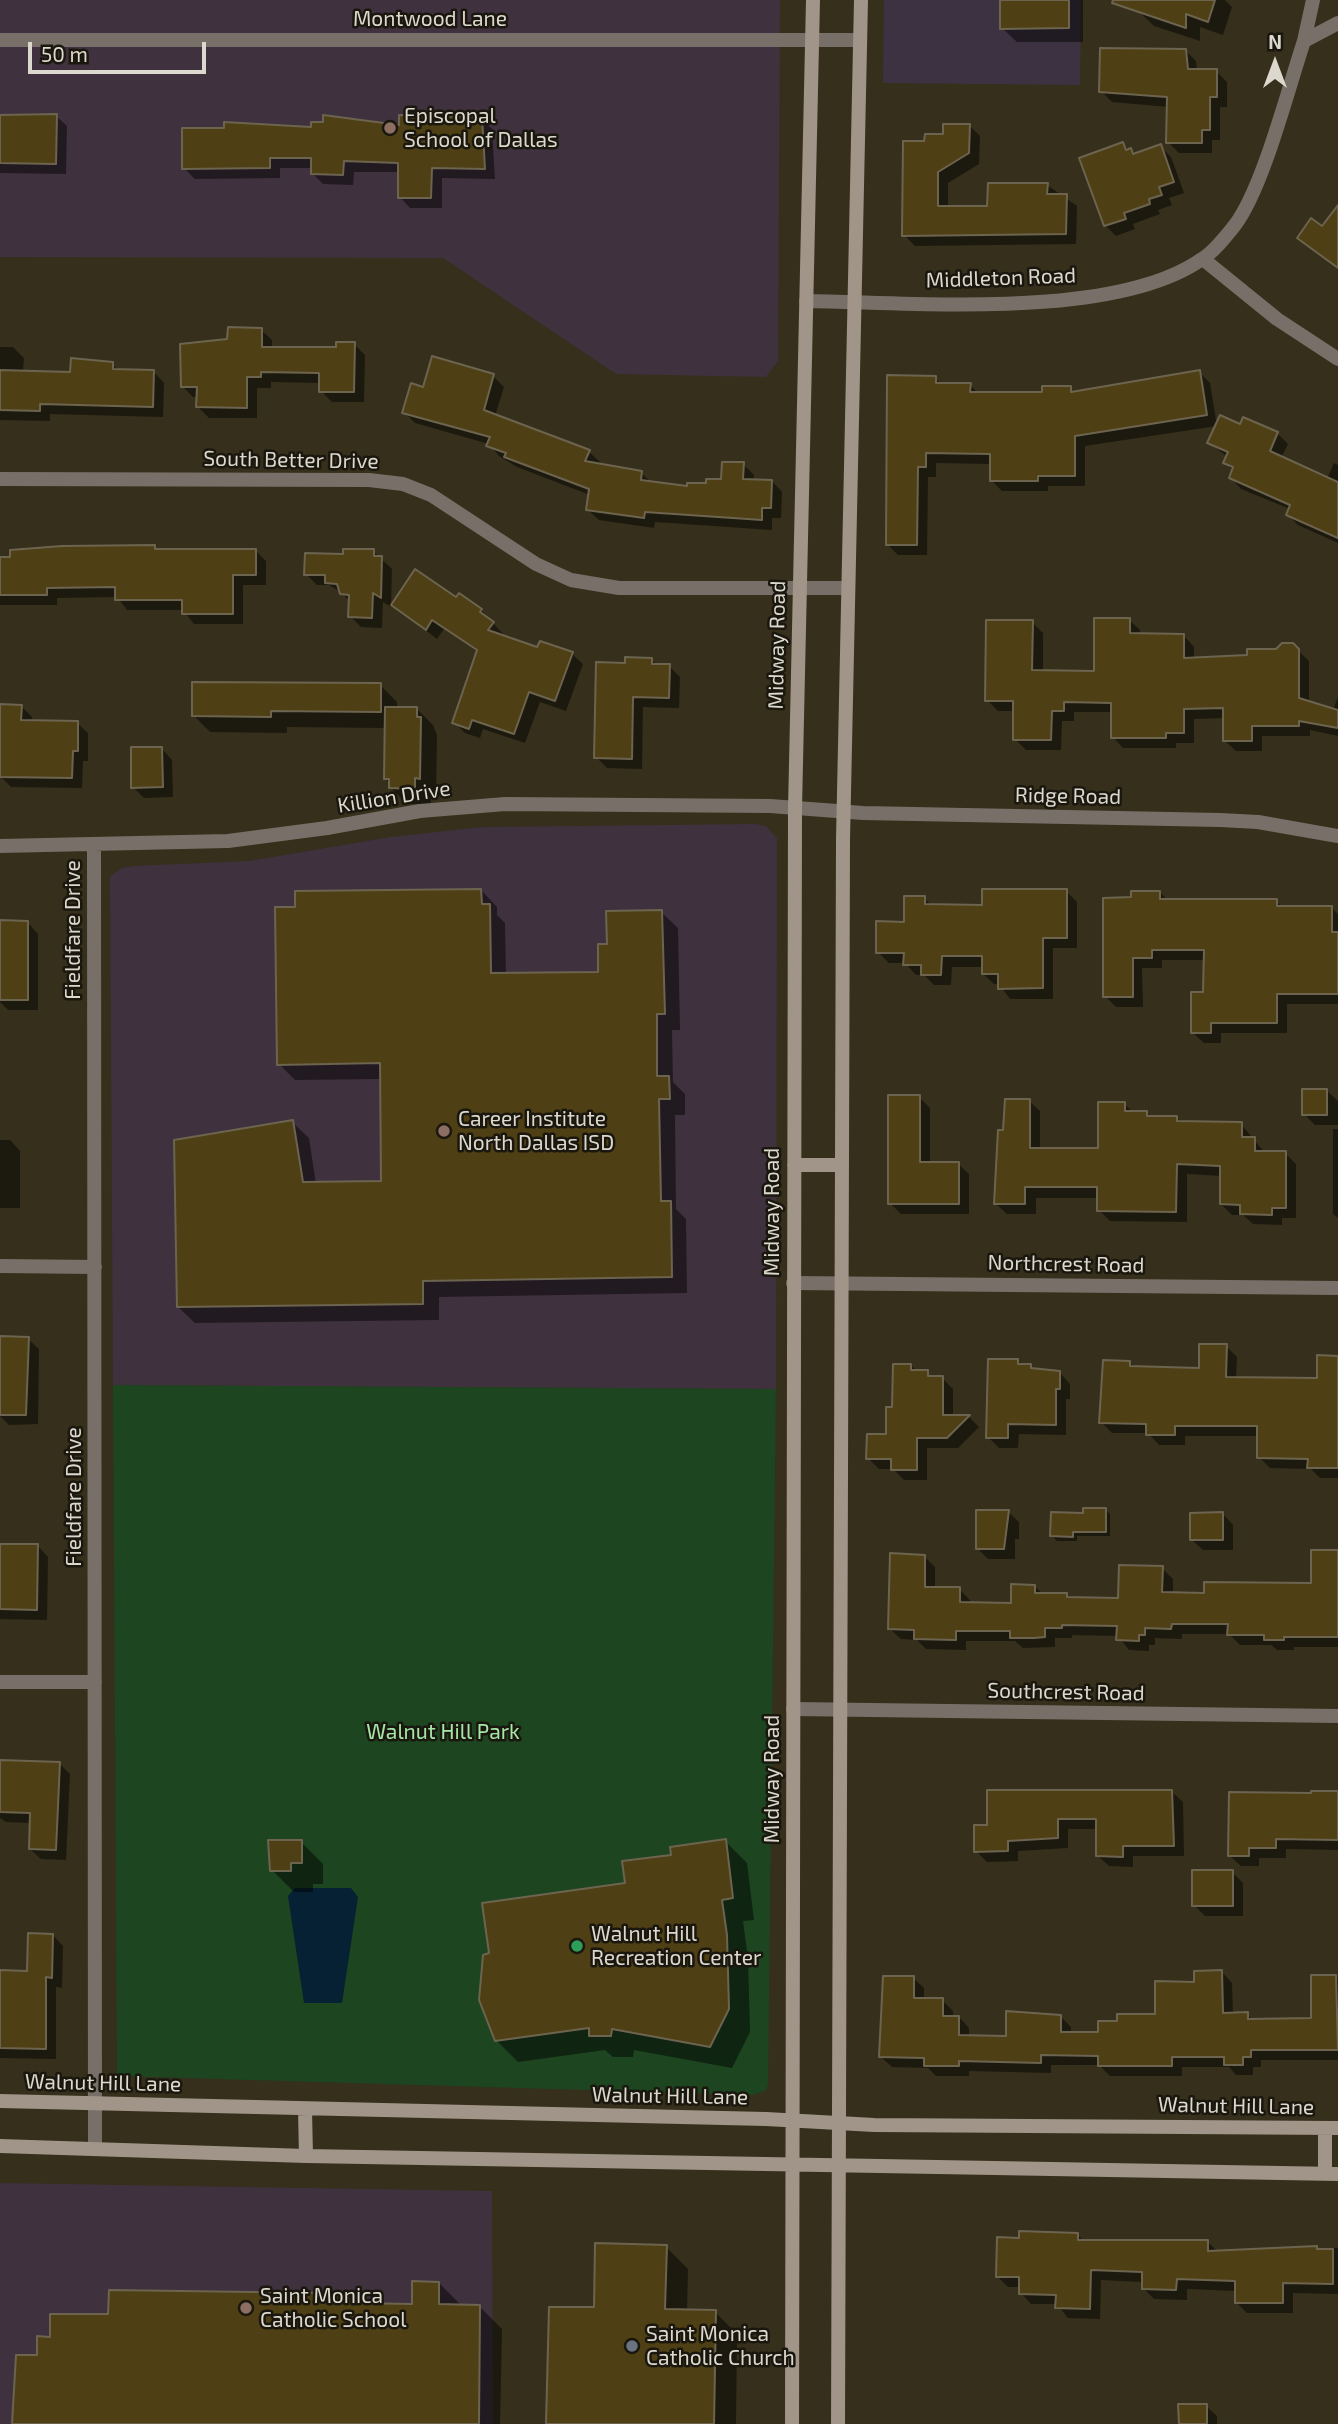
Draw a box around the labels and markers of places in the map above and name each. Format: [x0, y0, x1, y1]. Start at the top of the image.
place label: Episcopal School of Dallas [404, 103, 558, 153]
marker: Episcopal School of Dallas [382, 120, 398, 136]
place label: Career Institute North Dallas ISD [458, 1106, 614, 1156]
marker: Career Institute North Dallas ISD [436, 1123, 452, 1139]
place label: Walnut Hill Recreation Center [591, 1921, 762, 1971]
marker: Walnut Hill Recreation Center [569, 1938, 585, 1954]
place label: Saint Monica Catholic School [260, 2283, 406, 2333]
marker: Saint Monica Catholic School [238, 2300, 254, 2316]
place label: Saint Monica Catholic Church [646, 2321, 795, 2371]
marker: Saint Monica Catholic Church [624, 2338, 640, 2354]

